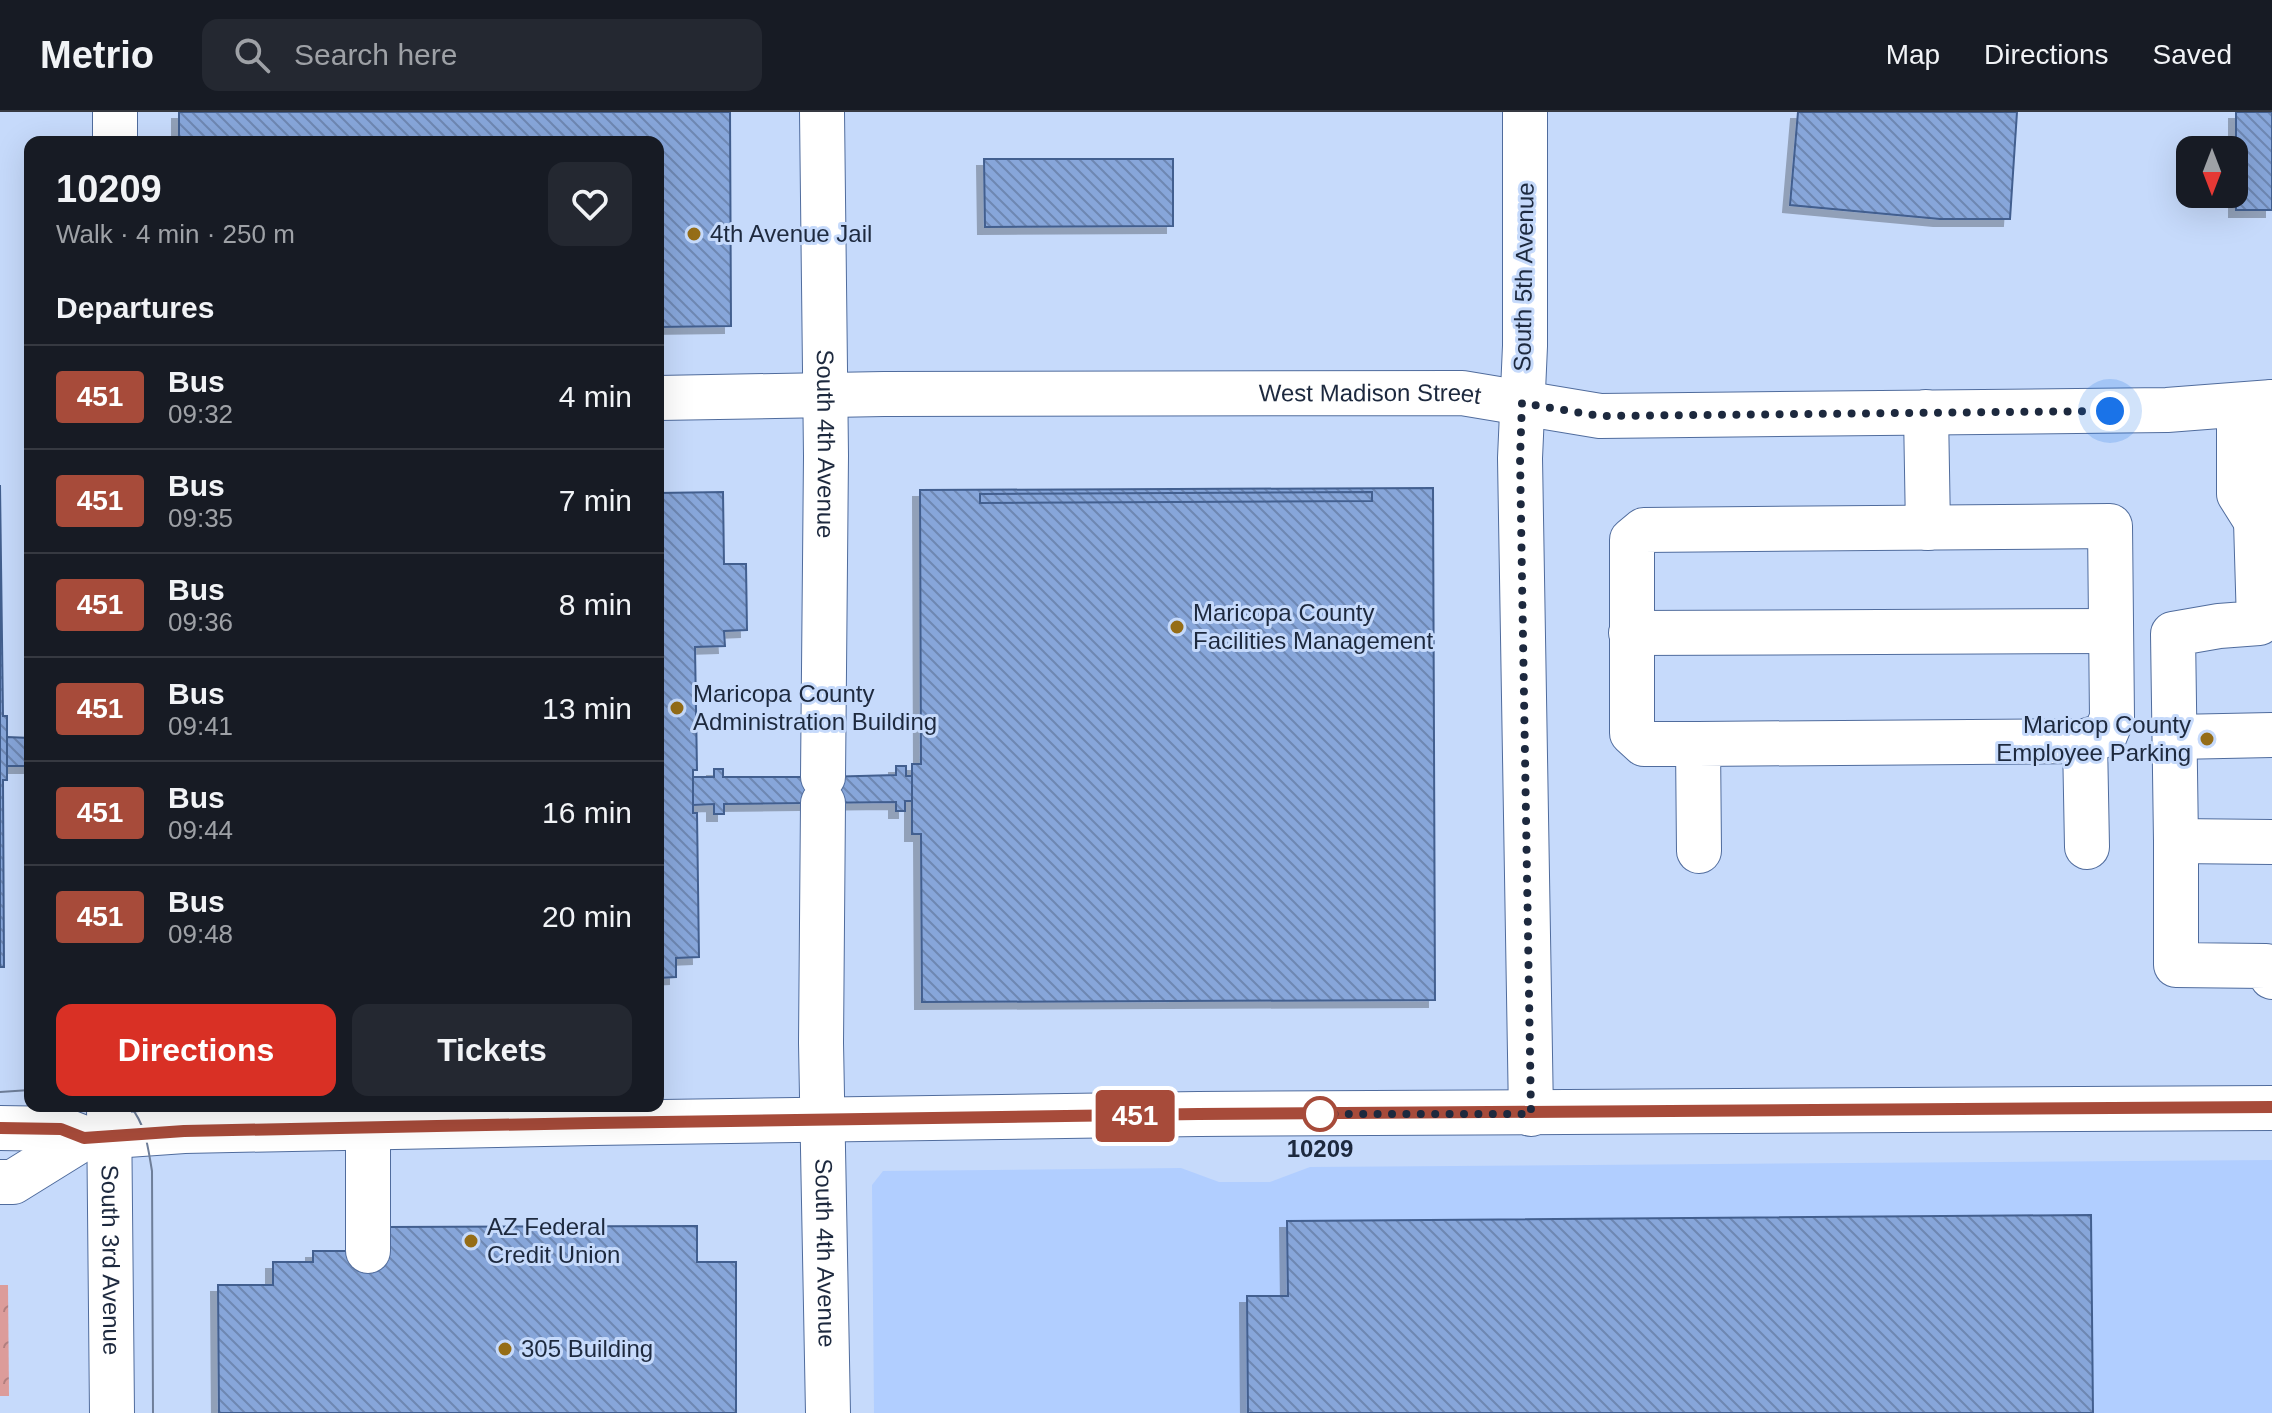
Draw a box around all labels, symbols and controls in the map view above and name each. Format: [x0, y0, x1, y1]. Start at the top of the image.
search box [202, 19, 762, 91]
icon: search [230, 33, 274, 77]
text: Metrio [40, 34, 154, 76]
text: Search here [294, 38, 457, 71]
text: Map [1886, 39, 1940, 70]
text: Directions [1984, 39, 2109, 70]
text: Saved [2153, 39, 2232, 70]
north arrow [2176, 136, 2248, 208]
map controls [2176, 136, 2248, 208]
button: heart [548, 162, 632, 246]
text: 10209 [56, 168, 162, 210]
street label: South 5th Avenue [1508, 182, 1539, 372]
text: Walk · 4 min · 250 m [56, 219, 295, 249]
place label: 4th Avenue Jail [710, 220, 872, 247]
marker: 4th Avenue Jail [685, 225, 703, 243]
text: Departures [56, 291, 214, 324]
street label: South 4th Avenue [812, 349, 840, 539]
text: Bus [168, 365, 225, 398]
street label: West Madison Street [1259, 379, 1484, 409]
text: 4 min [559, 380, 632, 413]
text: 451 [77, 381, 123, 412]
your location [2090, 391, 2130, 431]
text: 09:32 [168, 399, 233, 429]
text: Bus [168, 469, 225, 502]
text: 7 min [559, 484, 632, 517]
text: 451 [77, 485, 123, 516]
text: 09:35 [168, 503, 233, 533]
text: Bus [168, 573, 225, 606]
text: 8 min [559, 588, 632, 621]
text: 451 [77, 589, 123, 620]
place label: Maricopa County Facilities Management [1193, 599, 1433, 654]
text: 09:36 [168, 607, 233, 637]
marker: Maricopa County Facilities Management [1168, 618, 1186, 636]
text: Bus [168, 677, 225, 710]
place label: Maricopa County Administration Building [693, 680, 937, 735]
text: 13 min [542, 692, 632, 725]
text: 451 [77, 693, 123, 724]
marker: Maricopa County Administration Building [668, 699, 686, 717]
text: 09:41 [168, 711, 233, 741]
place label: Maricop County Employee Parking [1996, 711, 2191, 766]
marker: Maricop County Employee Parking [2198, 730, 2216, 748]
text: Bus [168, 781, 225, 814]
text: 16 min [542, 796, 632, 829]
text: 451 [77, 797, 123, 828]
text: 09:44 [168, 815, 233, 845]
text: Bus [168, 885, 225, 918]
text: 20 min [542, 900, 632, 933]
text: 451 [77, 901, 123, 932]
text: 09:48 [168, 919, 233, 949]
button: Directions [56, 1004, 336, 1096]
button: Tickets [352, 1004, 632, 1096]
line badge: 451 [1089, 1090, 1181, 1142]
marker: 10209 [1303, 1097, 1337, 1131]
text: 451 [1112, 1100, 1158, 1131]
place label: 10209 [1287, 1135, 1353, 1162]
street label: South 4th Avenue [810, 1158, 841, 1348]
street label: South 3rd Avenue [97, 1165, 125, 1355]
place label: AZ Federal Credit Union [487, 1213, 620, 1268]
marker: AZ Federal Credit Union [462, 1232, 480, 1250]
place label: 305 Building [521, 1335, 653, 1362]
marker: 305 Building [496, 1340, 514, 1358]

